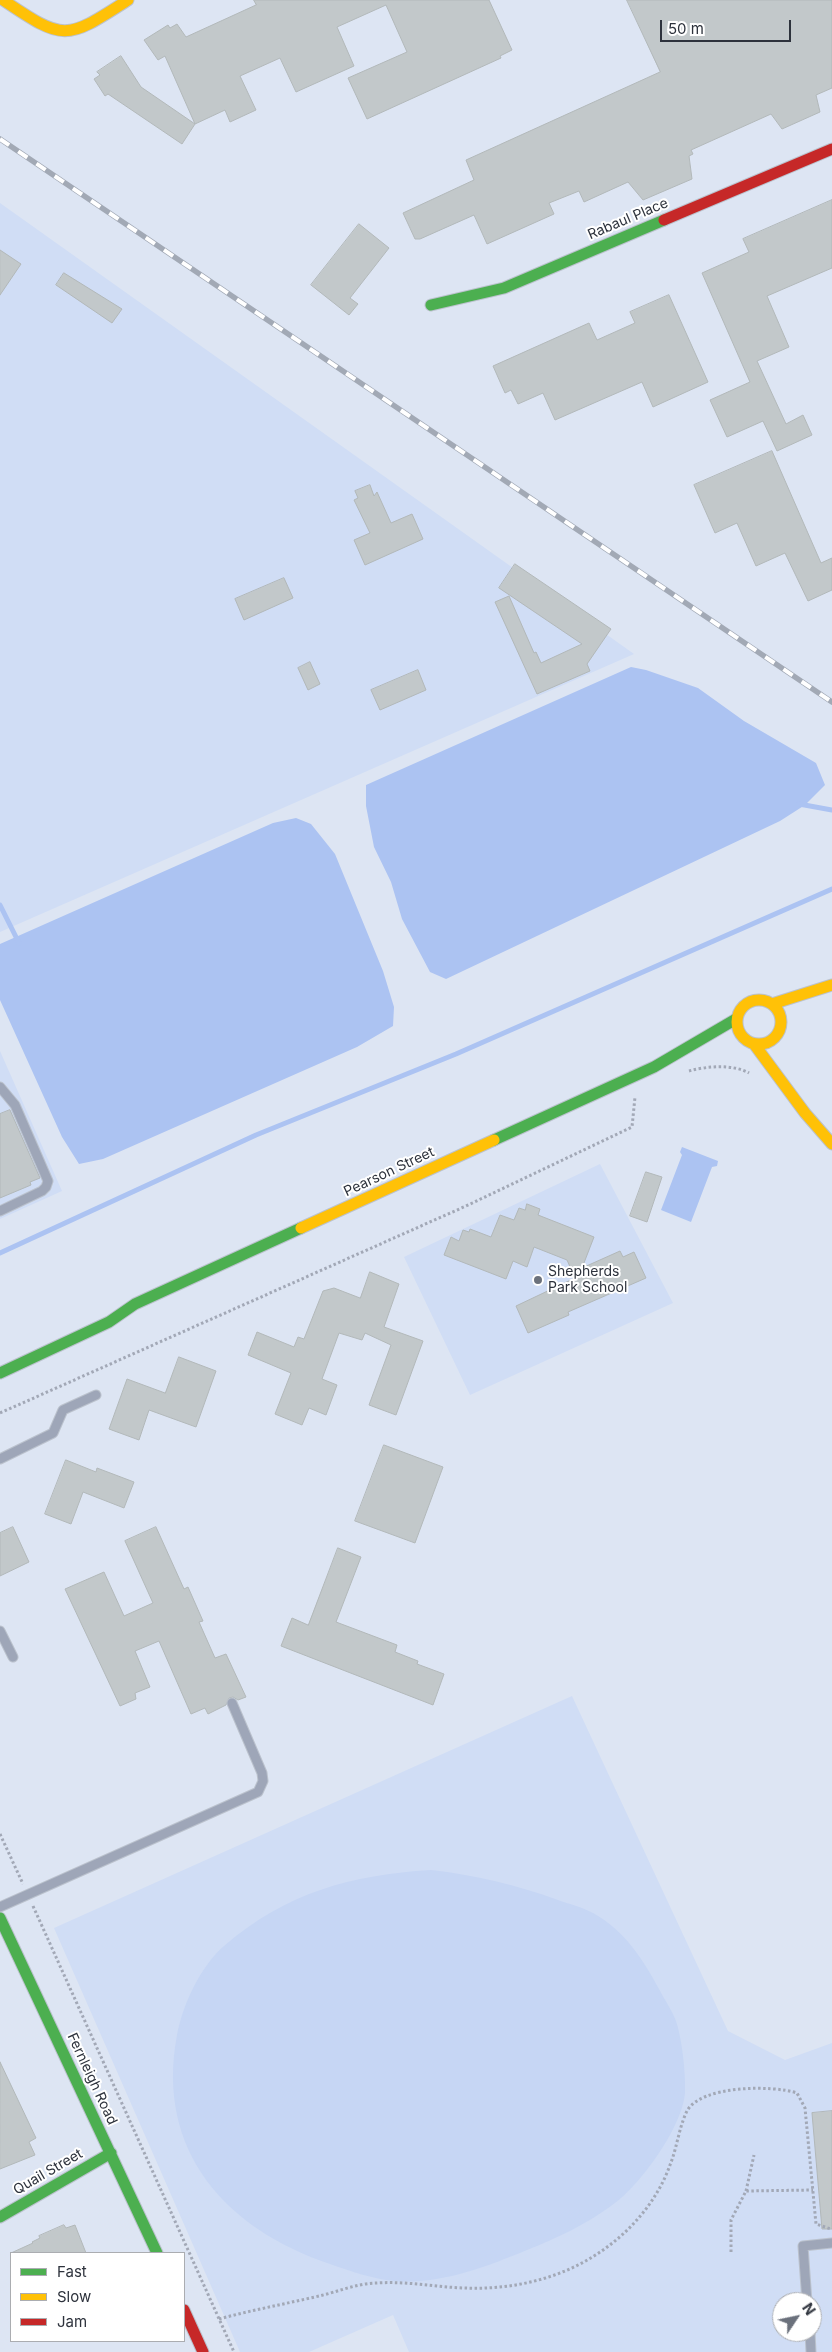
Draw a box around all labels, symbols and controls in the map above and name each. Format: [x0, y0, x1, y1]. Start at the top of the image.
scale bar [662, 10, 793, 42]
text: 50 m [668, 19, 704, 38]
street label: Rabaul Place [585, 195, 671, 243]
street label: Pearson Street [341, 1144, 437, 1200]
place label: Shepherds Park School [548, 1264, 627, 1296]
marker: Shepherds Park School [532, 1274, 544, 1286]
street label: Fernleigh Road [63, 2031, 121, 2127]
street label: Quail Street [10, 2145, 86, 2199]
legend [10, 2252, 185, 2342]
text: Fast [57, 2262, 87, 2281]
text: Slow [57, 2287, 91, 2306]
north arrow [772, 2292, 822, 2342]
text: N [799, 2300, 819, 2318]
text: Jam [57, 2312, 87, 2331]

